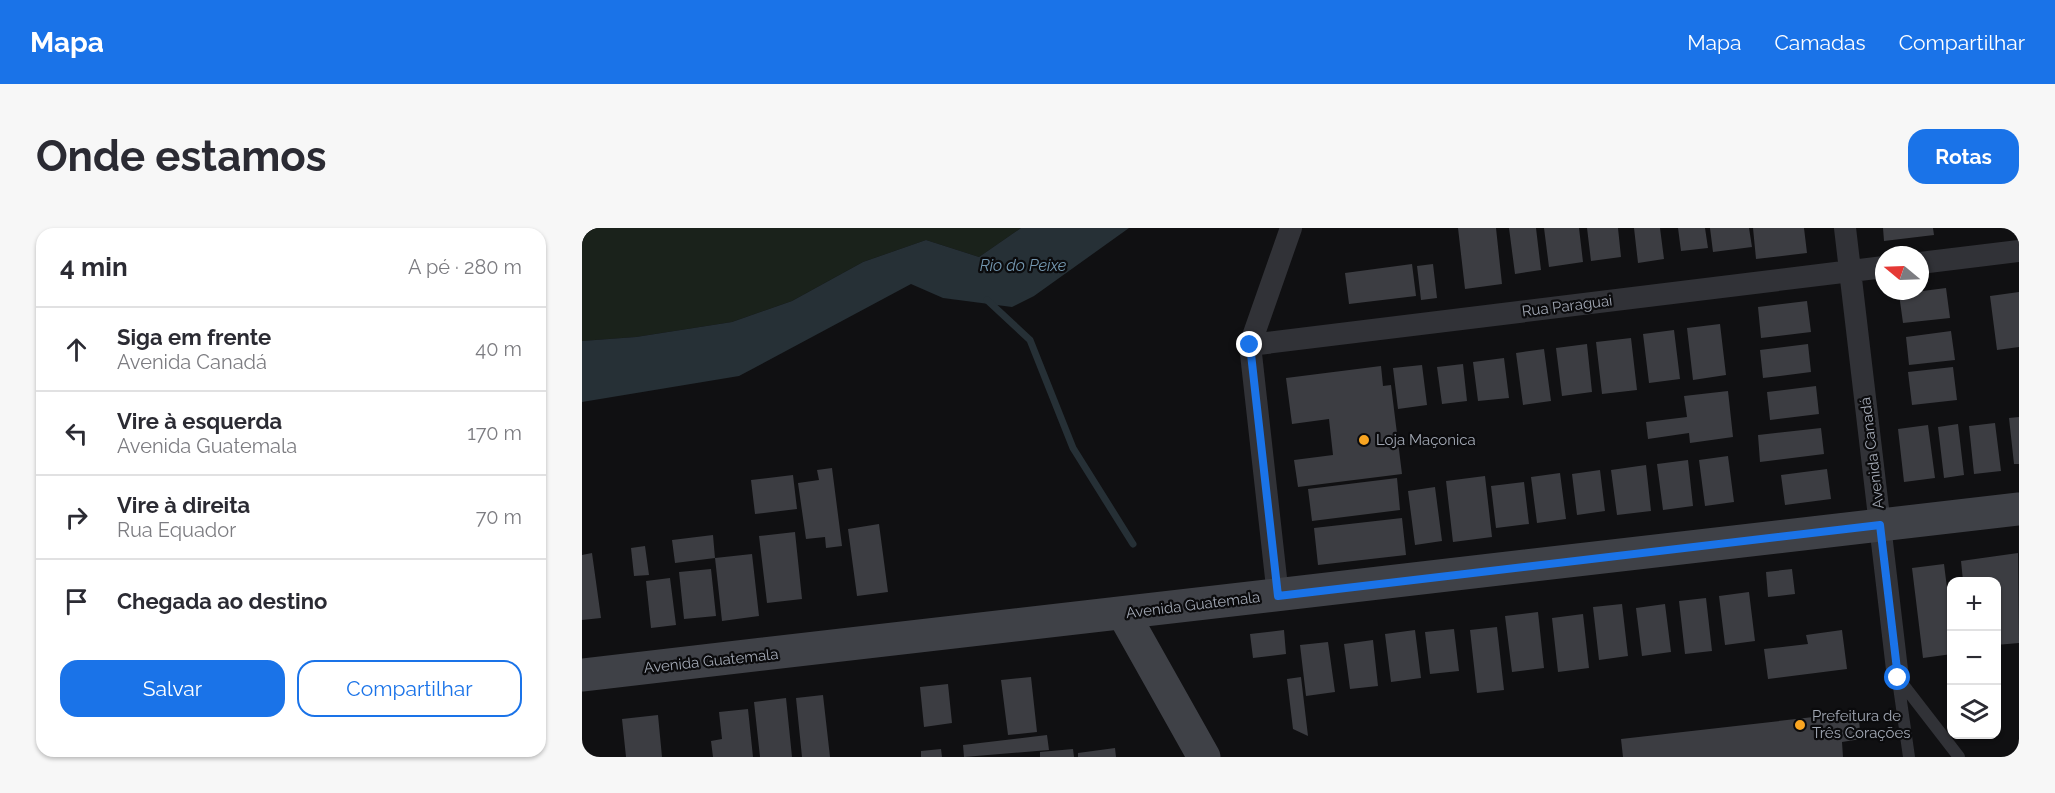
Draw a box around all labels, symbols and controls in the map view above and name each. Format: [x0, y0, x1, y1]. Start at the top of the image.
text: Mapa [30, 26, 104, 59]
text: Mapa [1687, 30, 1741, 55]
text: Camadas [1774, 30, 1866, 55]
text: Compartilhar [1899, 30, 2025, 55]
button: Rotas [1908, 129, 2019, 184]
text: Onde estamos [36, 132, 327, 181]
north arrow [1875, 246, 1929, 300]
text: 4 min [60, 252, 128, 282]
text: A pé · 280 m [408, 255, 522, 279]
water label: Rio do Peixe [980, 256, 1067, 275]
street label: Rua Paraguai [1521, 292, 1613, 320]
text: Siga em frente [117, 324, 271, 350]
route end [1236, 331, 1262, 357]
icon: ahead [60, 333, 93, 366]
text: 40 m [475, 337, 522, 361]
text: Avenida Canadá [117, 350, 267, 374]
street label: Avenida Canadá [1856, 396, 1888, 510]
text: Vire à esquerda [117, 408, 282, 434]
icon: left [60, 417, 93, 450]
text: 170 m [467, 421, 522, 445]
place label: Loja Maçonica [1376, 431, 1476, 449]
marker: Loja Maçonica [1357, 433, 1371, 447]
text: Avenida Guatemala [117, 434, 297, 458]
text: Vire à direita [117, 492, 250, 518]
icon: right [60, 501, 93, 534]
text: 70 m [476, 505, 522, 529]
text: Rua Equador [117, 518, 236, 542]
map controls [1947, 577, 2001, 739]
button: + [1947, 577, 2001, 631]
icon: arrive [60, 585, 93, 618]
text: Chegada ao destino [117, 588, 327, 614]
street label: Avenida Guatemala [1125, 588, 1261, 622]
button: − [1947, 631, 2001, 685]
street label: Avenida Guatemala [643, 645, 779, 677]
button: Salvar [60, 660, 285, 717]
button: Compartilhar [297, 660, 522, 717]
route start [1884, 664, 1910, 690]
button: layers [1947, 685, 2001, 739]
place label: Prefeitura de Três Corações [1812, 707, 1910, 742]
marker: Prefeitura de Três Corações [1793, 718, 1807, 732]

